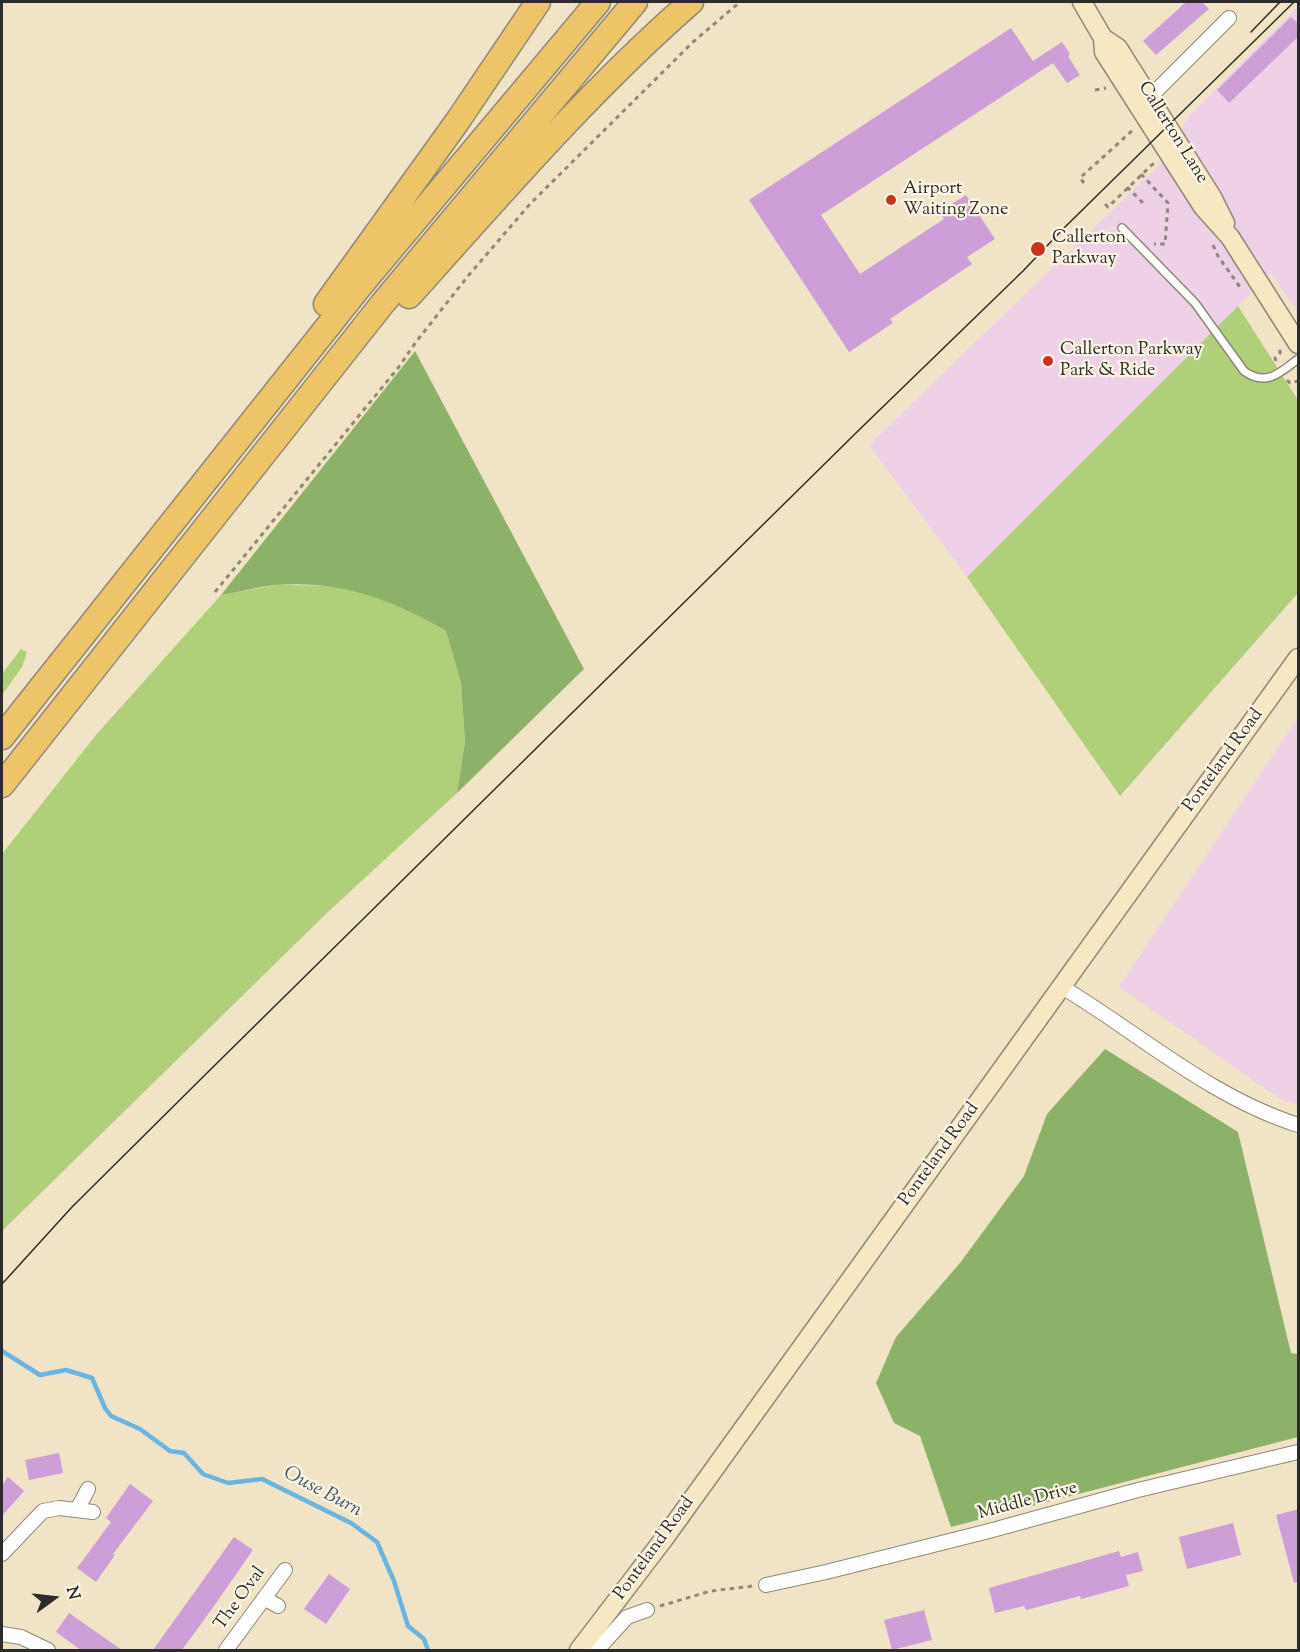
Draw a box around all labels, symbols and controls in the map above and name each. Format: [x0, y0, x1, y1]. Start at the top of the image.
street label: Callerton Lane [1132, 78, 1212, 188]
place label: Airport Waiting Zone [903, 179, 1008, 222]
marker: Airport Waiting Zone [884, 193, 898, 207]
place label: Callerton Parkway [1052, 228, 1126, 270]
marker: Callerton Parkway [1029, 240, 1047, 258]
place label: Callerton Parkway Park & Ride [1060, 340, 1203, 382]
marker: Callerton Parkway Park & Ride [1041, 354, 1055, 368]
street label: Ponteland Road [1179, 705, 1269, 817]
street label: Ponteland Road [895, 1099, 985, 1211]
water label: Ouse Burn [279, 1462, 365, 1524]
street label: Middle Drive [976, 1478, 1080, 1526]
street label: Ponteland Road [610, 1493, 700, 1605]
street label: The Oval [211, 1563, 271, 1635]
north arrow [24, 1568, 84, 1628]
text: N [59, 1584, 85, 1602]

